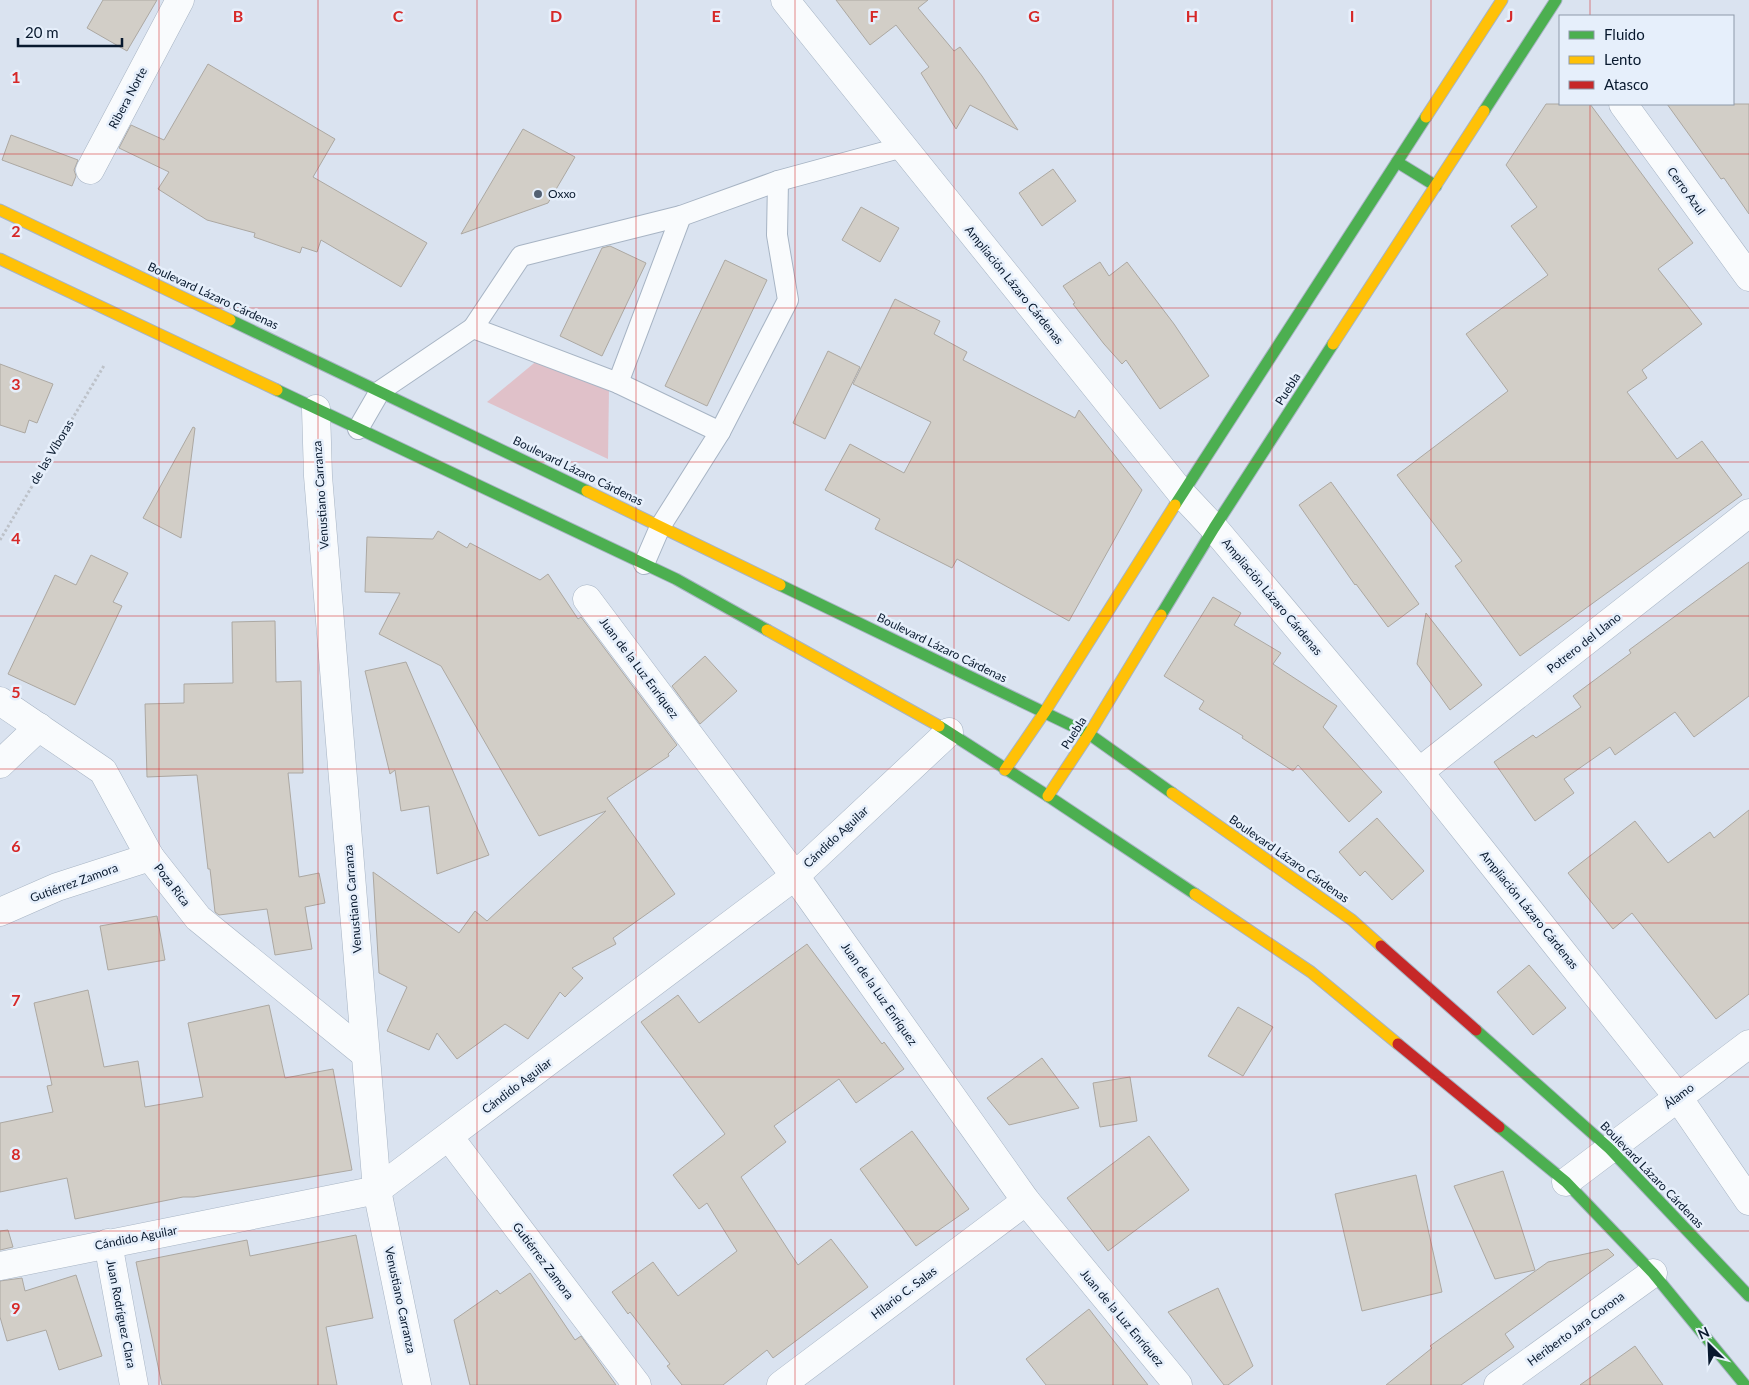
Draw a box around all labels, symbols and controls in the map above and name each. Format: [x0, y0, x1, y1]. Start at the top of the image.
text: B [233, 6, 243, 25]
text: C [393, 6, 404, 25]
text: D [550, 6, 562, 25]
text: E [711, 6, 721, 25]
text: F [869, 6, 879, 25]
text: G [1028, 6, 1040, 25]
text: H [1186, 6, 1198, 25]
text: I [1350, 6, 1354, 25]
text: J [1507, 6, 1513, 25]
scale bar [18, 15, 121, 47]
legend [1559, 15, 1734, 105]
text: 20 m [25, 23, 59, 41]
text: Fluido [1604, 25, 1645, 43]
text: Lento [1604, 50, 1641, 68]
street label: Ribera Norte [105, 64, 150, 131]
text: 1 [11, 67, 21, 86]
text: Atasco [1604, 75, 1649, 93]
street label: Cerro Azul [1664, 164, 1709, 217]
place label: Oxxo [548, 186, 576, 201]
marker: Oxxo [532, 188, 544, 200]
text: 2 [11, 221, 21, 240]
street label: Ampliación Lázaro Cárdenas [962, 222, 1067, 347]
street label: Boulevard Lázaro Cárdenas [145, 259, 281, 332]
street label: Puebla [1272, 370, 1304, 408]
text: 3 [11, 374, 21, 393]
street label: de las Víboras [26, 417, 77, 487]
street label: Boulevard Lázaro Cárdenas [511, 433, 646, 509]
street label: Venustiano Carranza [309, 440, 332, 550]
text: 4 [11, 528, 21, 547]
street label: Ampliación Lázaro Cárdenas [1219, 535, 1326, 658]
street label: Potrero del Llano [1544, 609, 1624, 676]
street label: Boulevard Lázaro Cárdenas [875, 610, 1010, 686]
street label: Juan de la Luz Enríquez [597, 614, 683, 721]
text: 5 [11, 682, 21, 701]
street label: Puebla [1058, 714, 1090, 752]
street label: Cándido Aguilar [800, 802, 872, 871]
street label: Boulevard Lázaro Cárdenas [1227, 812, 1352, 906]
text: 6 [11, 836, 21, 855]
street label: Venustiano Carranza [340, 844, 365, 954]
street label: Ampliación Lázaro Cárdenas [1477, 847, 1582, 972]
street label: Gutiérrez Zamora [28, 860, 120, 905]
street label: Poza Rica [151, 860, 194, 909]
street label: Juan de la Luz Enríquez [838, 939, 921, 1049]
text: 7 [11, 990, 21, 1009]
street label: Cándido Aguilar [479, 1054, 555, 1117]
street label: Álamo [1661, 1079, 1697, 1112]
street label: Boulevard Lázaro Cárdenas [1597, 1118, 1707, 1231]
text: 8 [11, 1144, 21, 1163]
street label: Gutiérrez Zamora [510, 1219, 577, 1302]
street label: Cándido Aguilar [93, 1222, 179, 1253]
street label: Venustiano Carranza [382, 1245, 419, 1355]
street label: Juan Rodríguez Clara [104, 1258, 139, 1369]
street label: Hilario C. Salas [868, 1263, 939, 1322]
street label: Juan de la Luz Enríquez [1077, 1266, 1168, 1370]
street label: Heriberto Jara Corona [1524, 1288, 1627, 1369]
text: 9 [11, 1298, 21, 1317]
north arrow [1684, 1320, 1734, 1370]
text: N [1695, 1323, 1712, 1343]

